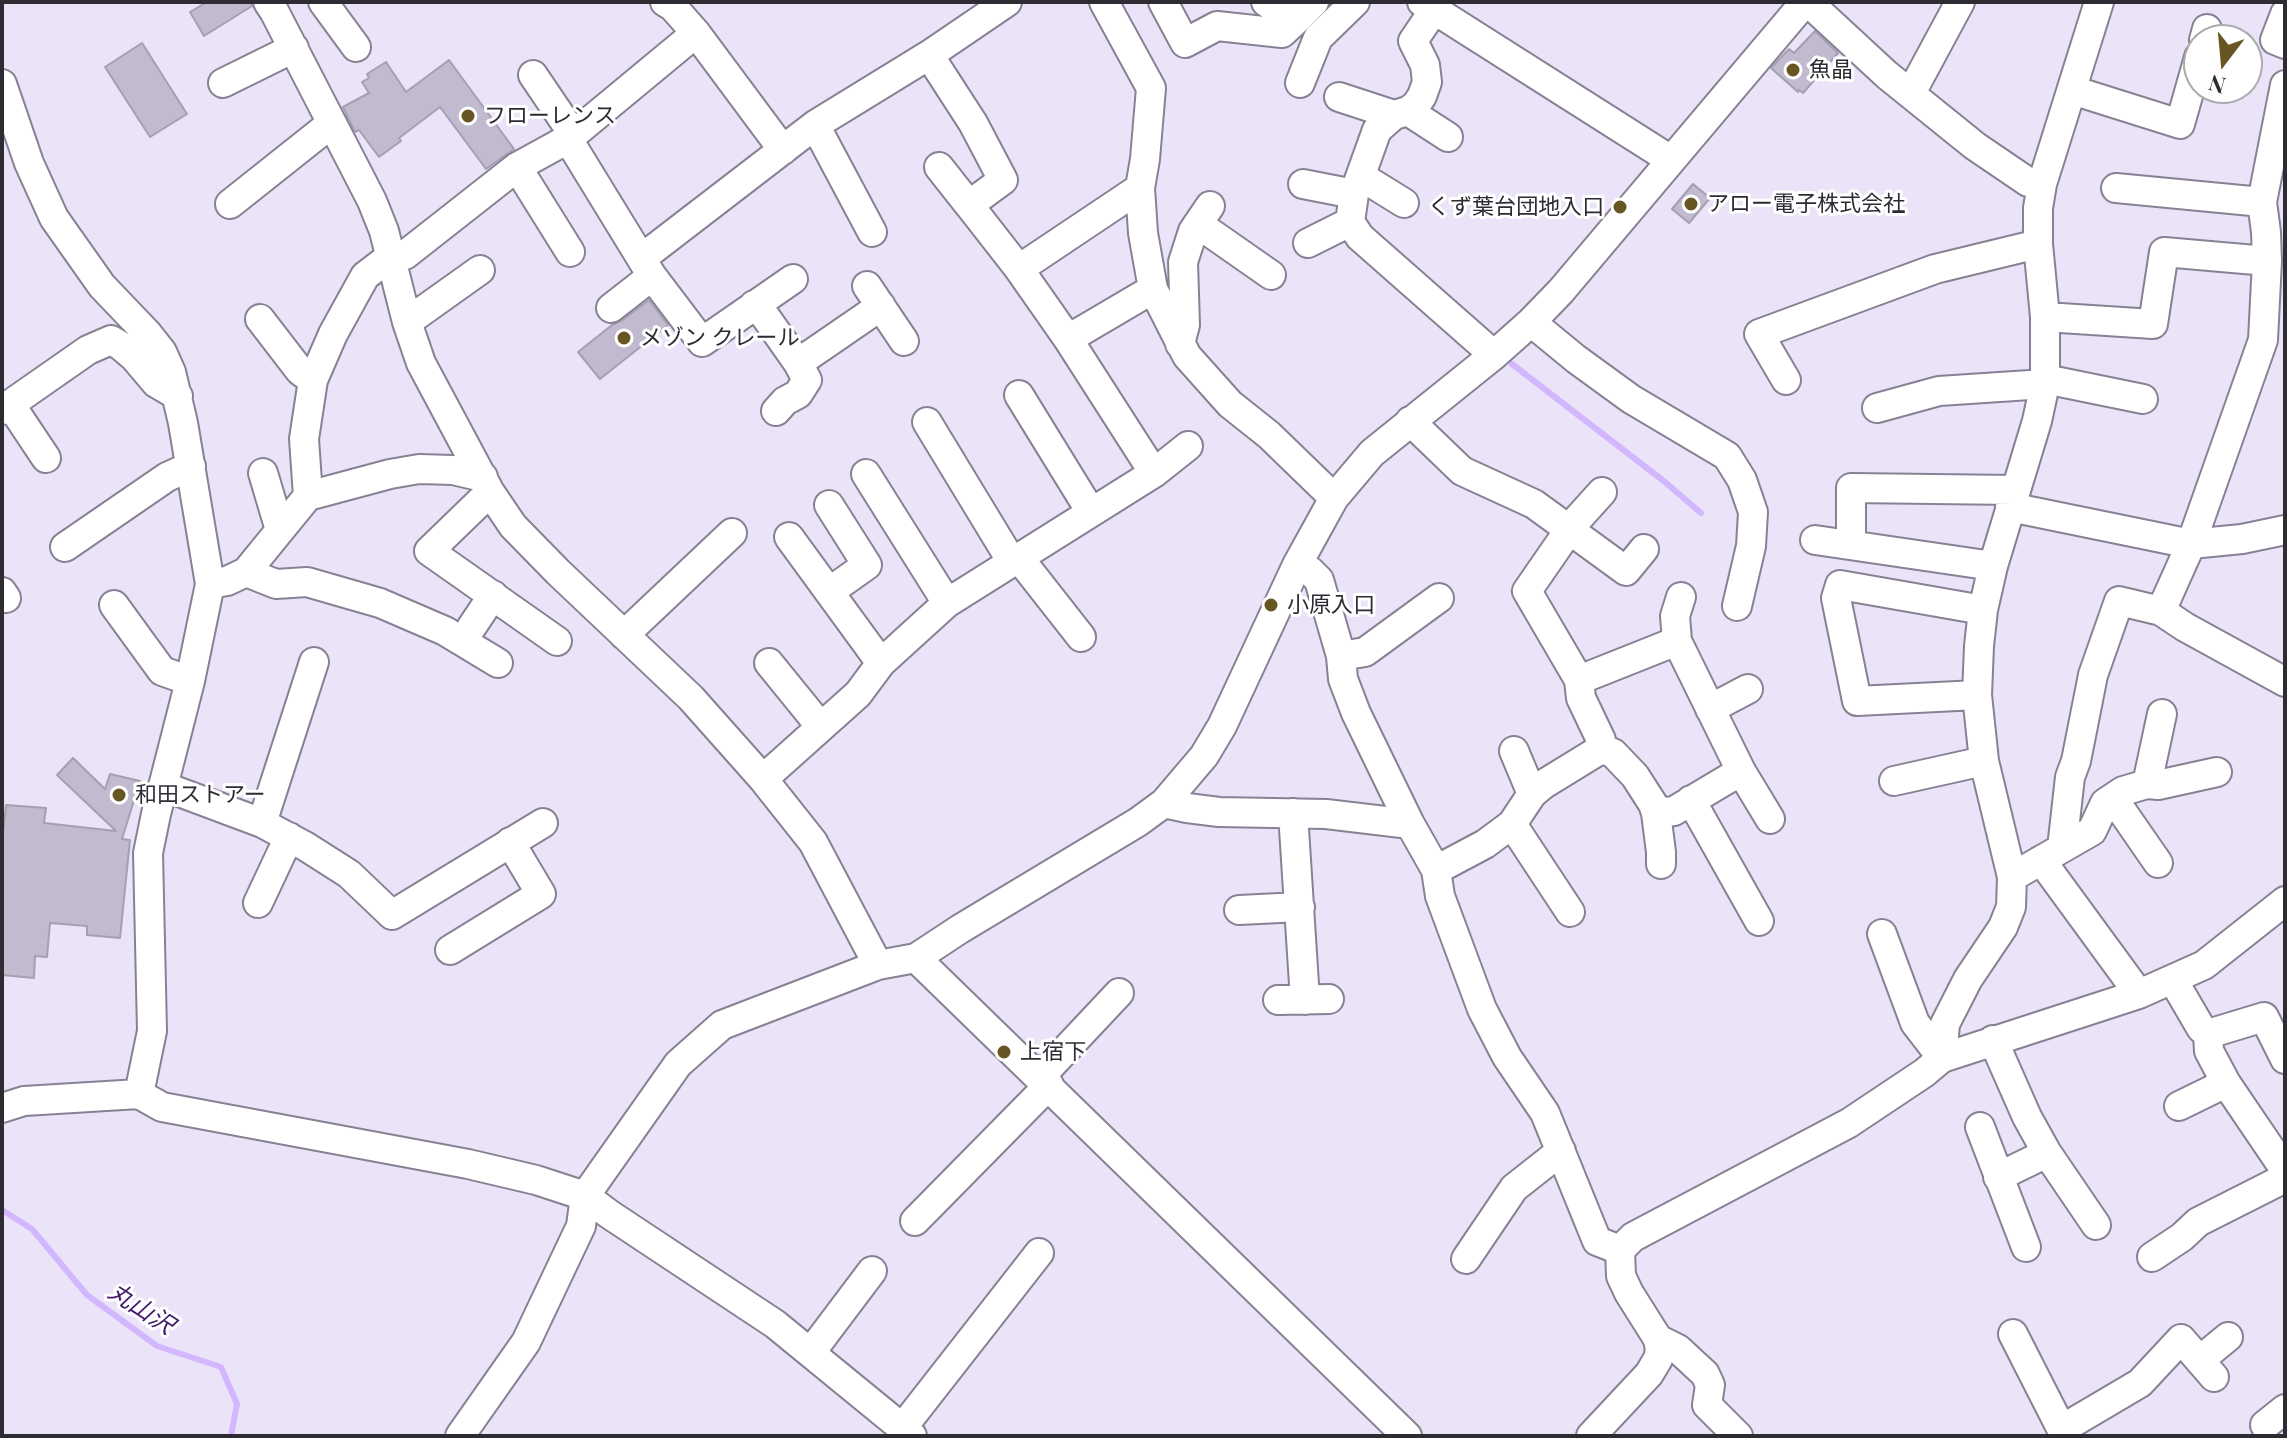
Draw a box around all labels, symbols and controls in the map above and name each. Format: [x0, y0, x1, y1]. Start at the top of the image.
north arrow [2183, 24, 2263, 104]
place label: 魚晶 [1809, 57, 1853, 83]
marker: 魚晶 [1784, 61, 1802, 79]
text: N [2205, 69, 2229, 102]
place label: フローレンス [484, 103, 616, 129]
marker: フローレンス [459, 107, 477, 125]
place label: アロー電子株式会社 [1707, 191, 1905, 217]
place label: くず葉台団地入口 [1428, 194, 1604, 220]
marker: アロー電子株式会社 [1682, 195, 1700, 213]
marker: くず葉台団地入口 [1611, 198, 1629, 216]
place label: メゾン クレール [640, 325, 799, 351]
marker: メゾン クレール [615, 329, 633, 347]
place label: 小原入口 [1287, 592, 1375, 618]
marker: 小原入口 [1262, 596, 1280, 614]
place label: 和田ストアー [135, 782, 266, 808]
marker: 和田ストアー [110, 786, 128, 804]
place label: 上宿下 [1020, 1039, 1086, 1065]
marker: 上宿下 [995, 1043, 1013, 1061]
water label: 丸山沢 [103, 1277, 179, 1341]

